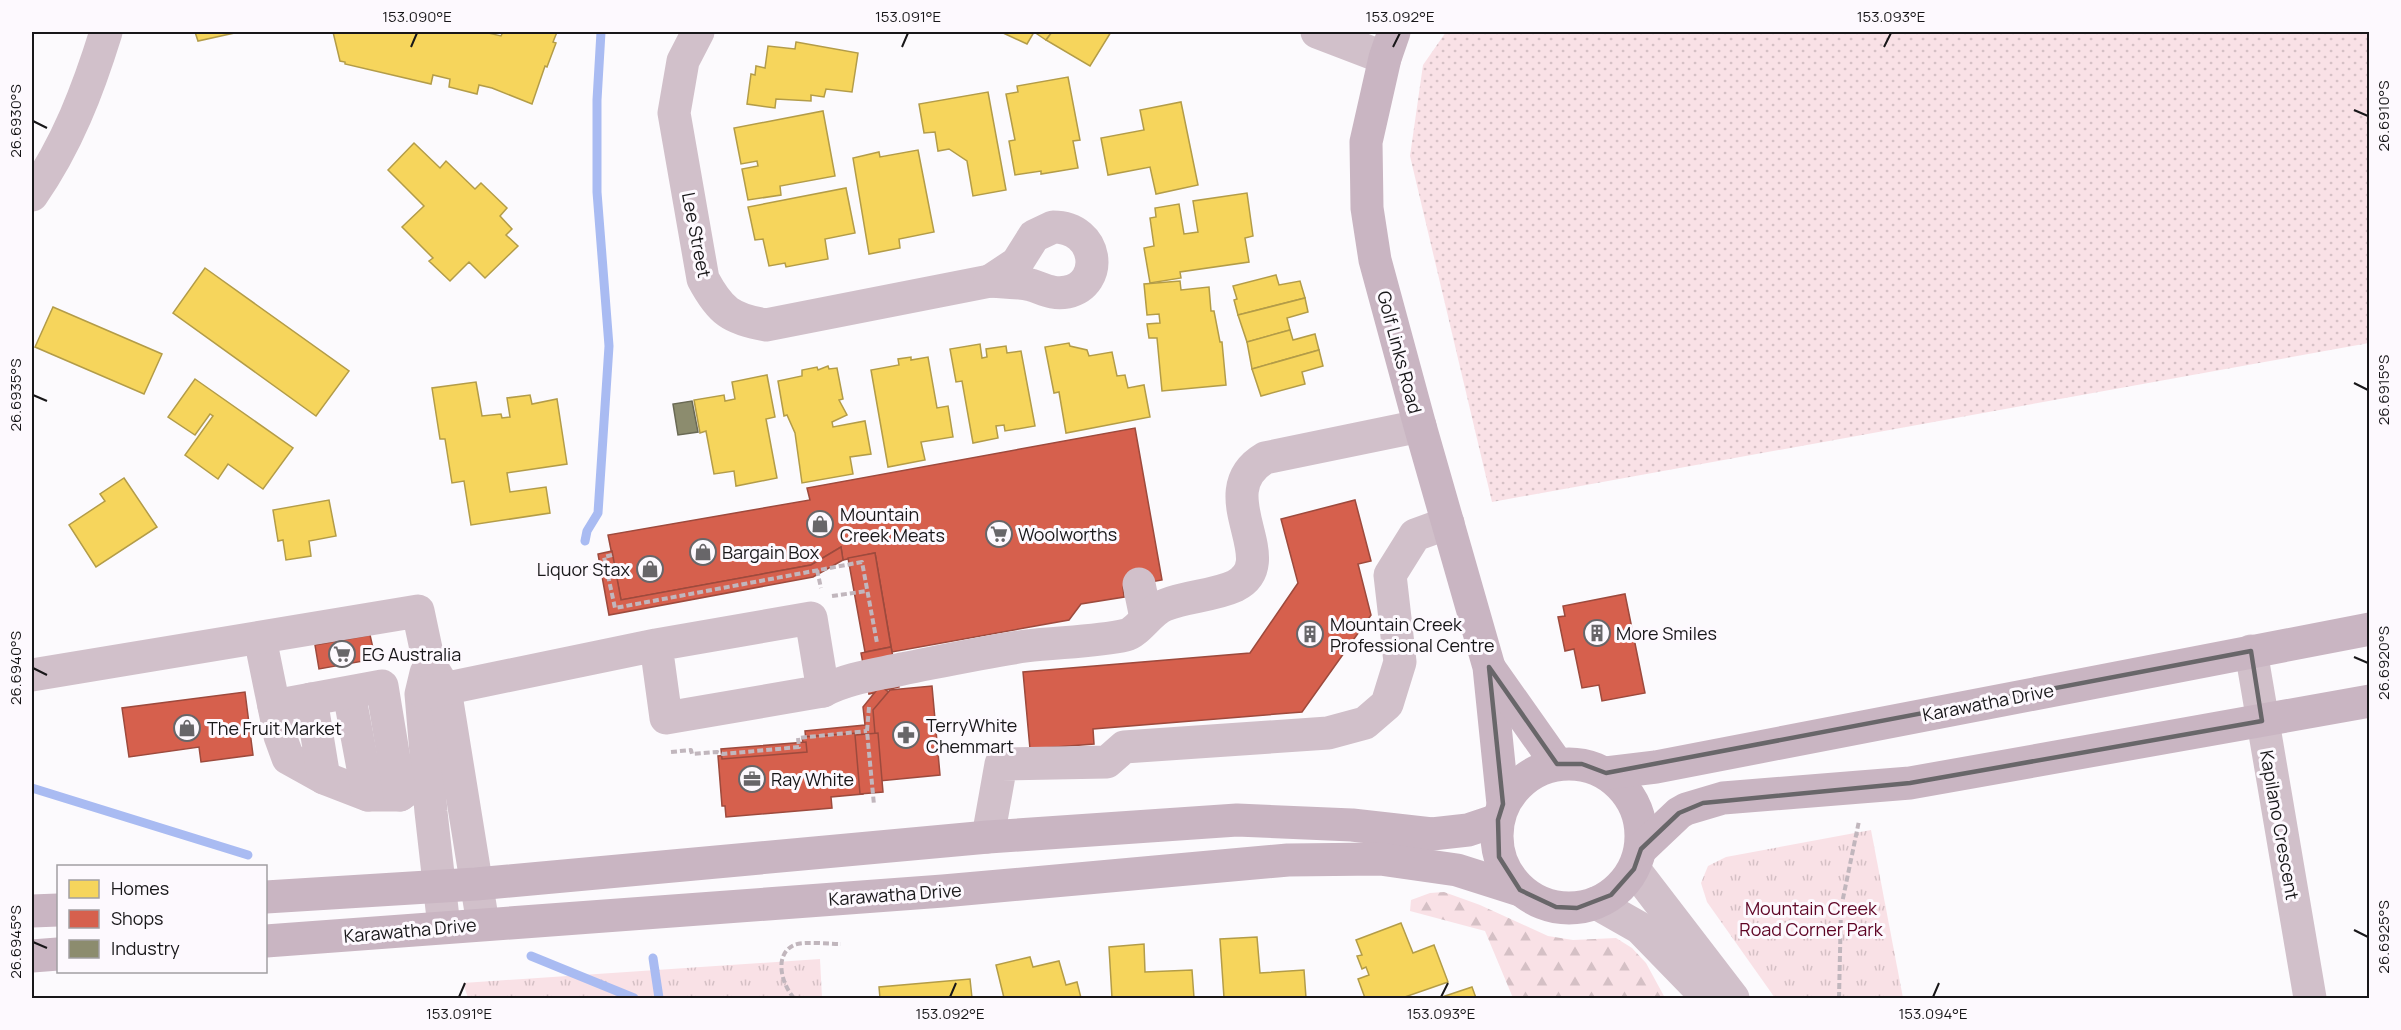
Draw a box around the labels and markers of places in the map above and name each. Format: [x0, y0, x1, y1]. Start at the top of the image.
place label: Mountain Creek Meats [840, 502, 945, 547]
shop icon: Mountain Creek Meats [805, 509, 835, 539]
supermarket icon: Woolworths [984, 519, 1014, 549]
place label: Woolworths [1018, 522, 1117, 546]
shop icon: Bargain Box [688, 537, 718, 567]
place label: Bargain Box [722, 540, 820, 564]
shop icon: Liquor Stax [635, 554, 665, 584]
place label: Liquor Stax [537, 557, 631, 581]
place label: Mountain Creek Professional Centre [1330, 612, 1494, 657]
building icon: More Smiles [1582, 618, 1612, 648]
building icon: Mountain Creek Professional Centre [1295, 619, 1325, 649]
place label: More Smiles [1616, 621, 1717, 645]
supermarket icon: EG Australia [327, 639, 357, 669]
place label: EG Australia [362, 642, 461, 666]
shop icon: The Fruit Market [172, 713, 202, 743]
place label: TerryWhite Chemmart [926, 713, 1017, 758]
place label: The Fruit Market [207, 716, 342, 740]
pharmacy icon: TerryWhite Chemmart [891, 720, 921, 750]
office icon: Ray White [737, 764, 767, 794]
place label: Ray White [771, 767, 854, 791]

